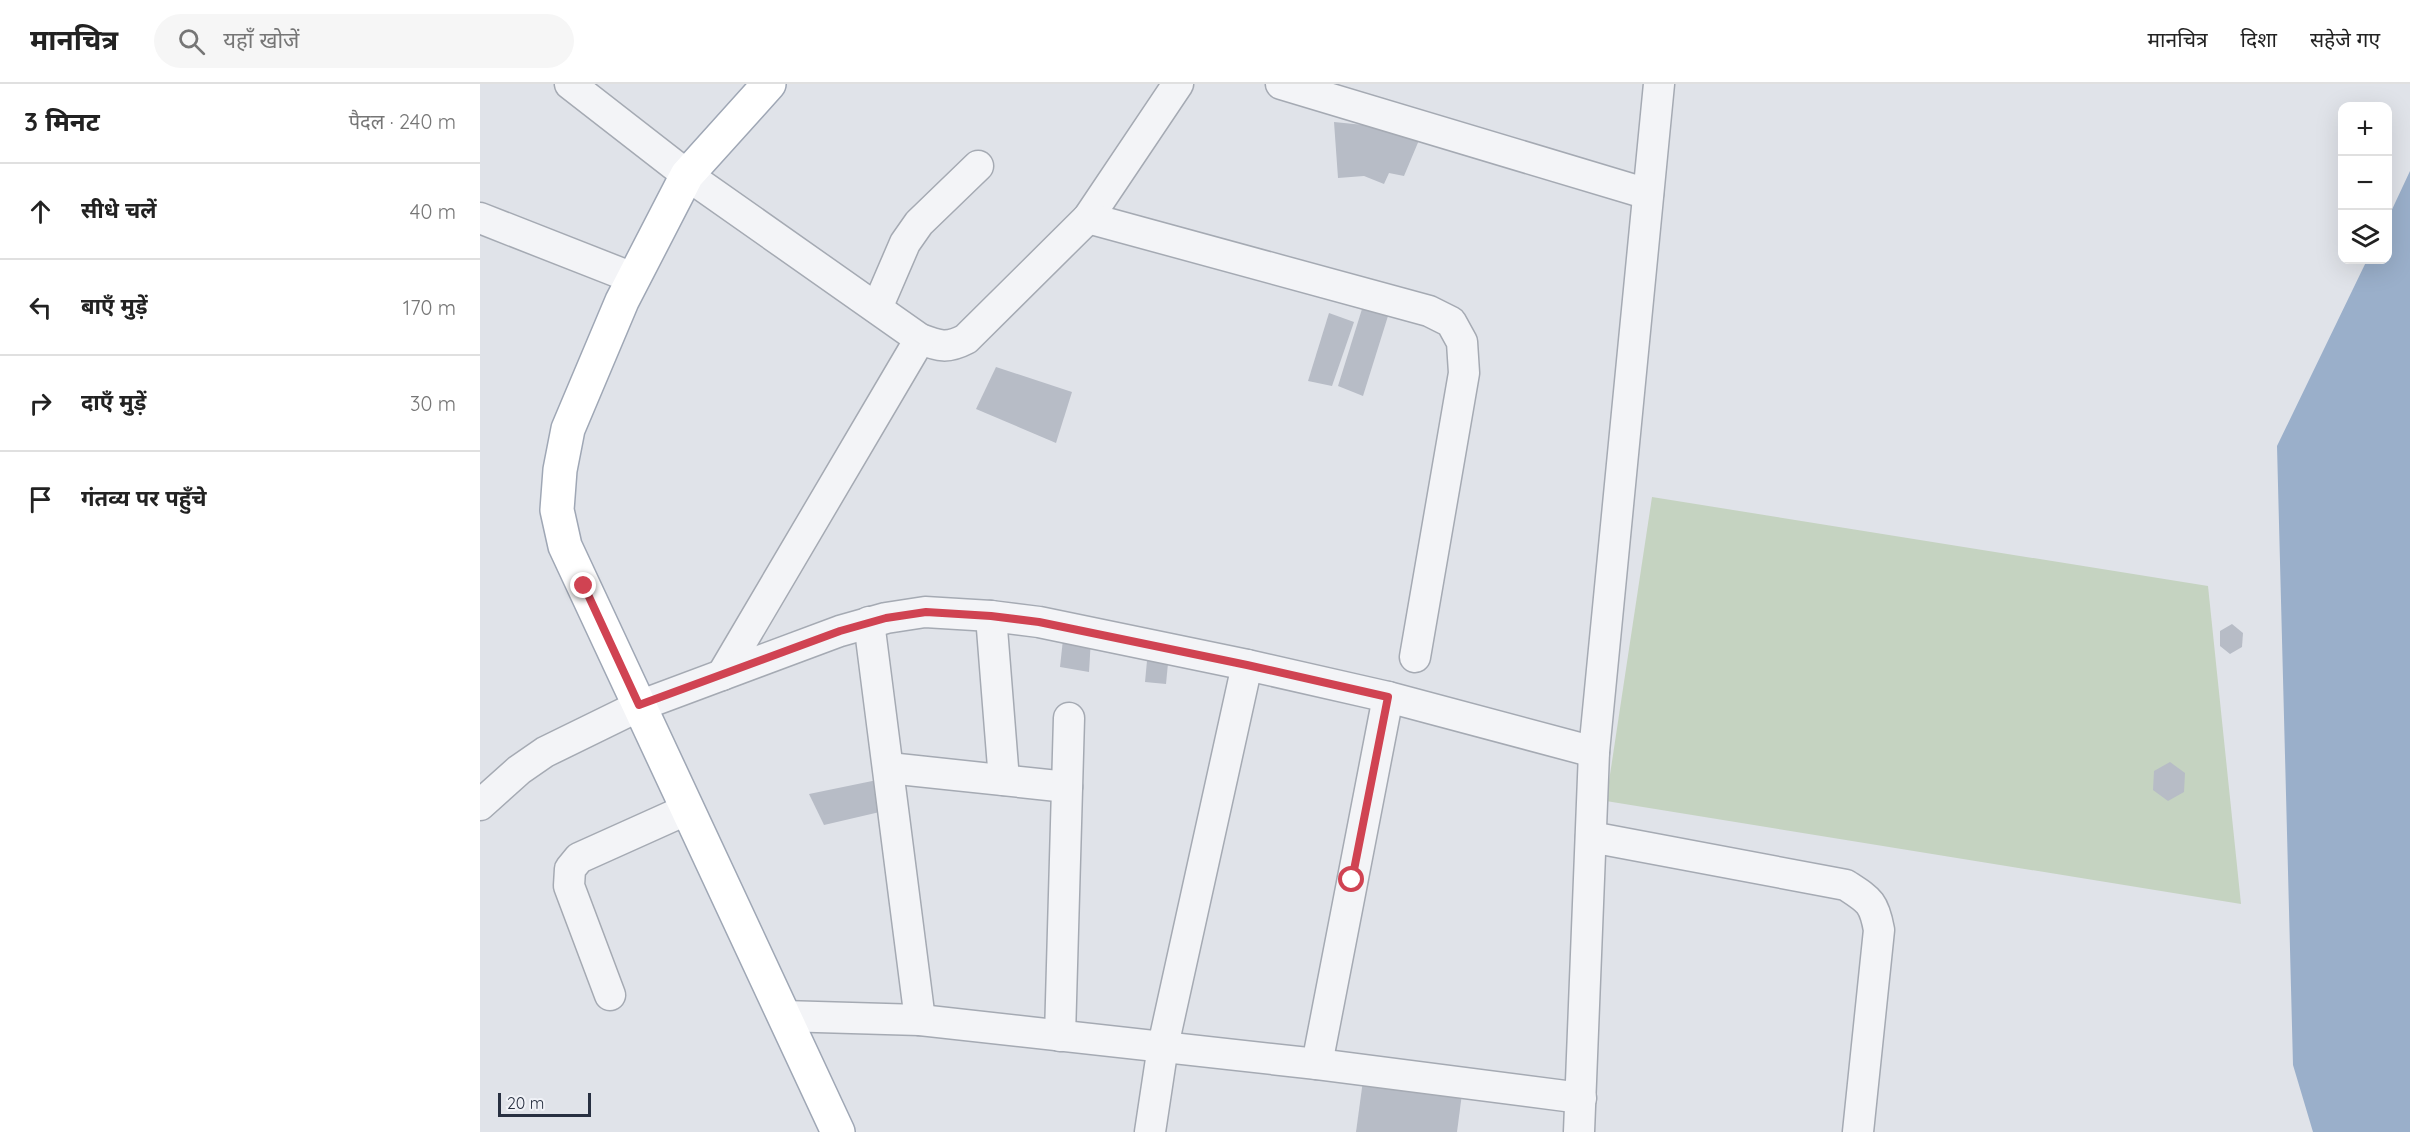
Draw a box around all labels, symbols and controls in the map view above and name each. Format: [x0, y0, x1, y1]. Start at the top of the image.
search box [154, 14, 574, 68]
text: मानचित्र [30, 22, 118, 57]
icon: search [175, 25, 208, 58]
text: यहाँ खोजें [223, 26, 299, 54]
text: मानचित्र [2148, 26, 2208, 52]
text: दिशा [2241, 26, 2277, 52]
text: सहेजे गए [2310, 26, 2380, 52]
map controls [2338, 102, 2392, 264]
button: + [2338, 102, 2392, 156]
text: 3 मिनट [24, 105, 100, 138]
text: पैदल · 240 m [349, 109, 456, 134]
button: − [2338, 156, 2392, 210]
icon: ahead [24, 195, 57, 228]
text: सीधे चलें [81, 196, 157, 224]
text: 40 m [410, 199, 456, 224]
button: layers [2338, 210, 2392, 264]
icon: left [24, 291, 57, 324]
text: बाएँ मुड़ें [81, 292, 147, 320]
text: 170 m [403, 295, 456, 320]
icon: right [24, 387, 57, 420]
text: दाएँ मुड़ें [81, 388, 146, 416]
text: 30 m [410, 391, 456, 416]
icon: arrive [24, 483, 57, 516]
text: गंतव्य पर पहुँचे [81, 484, 206, 512]
route end [570, 572, 596, 598]
route start [1338, 866, 1364, 892]
scale bar [498, 1090, 591, 1118]
text: 20 m [507, 1093, 544, 1113]

